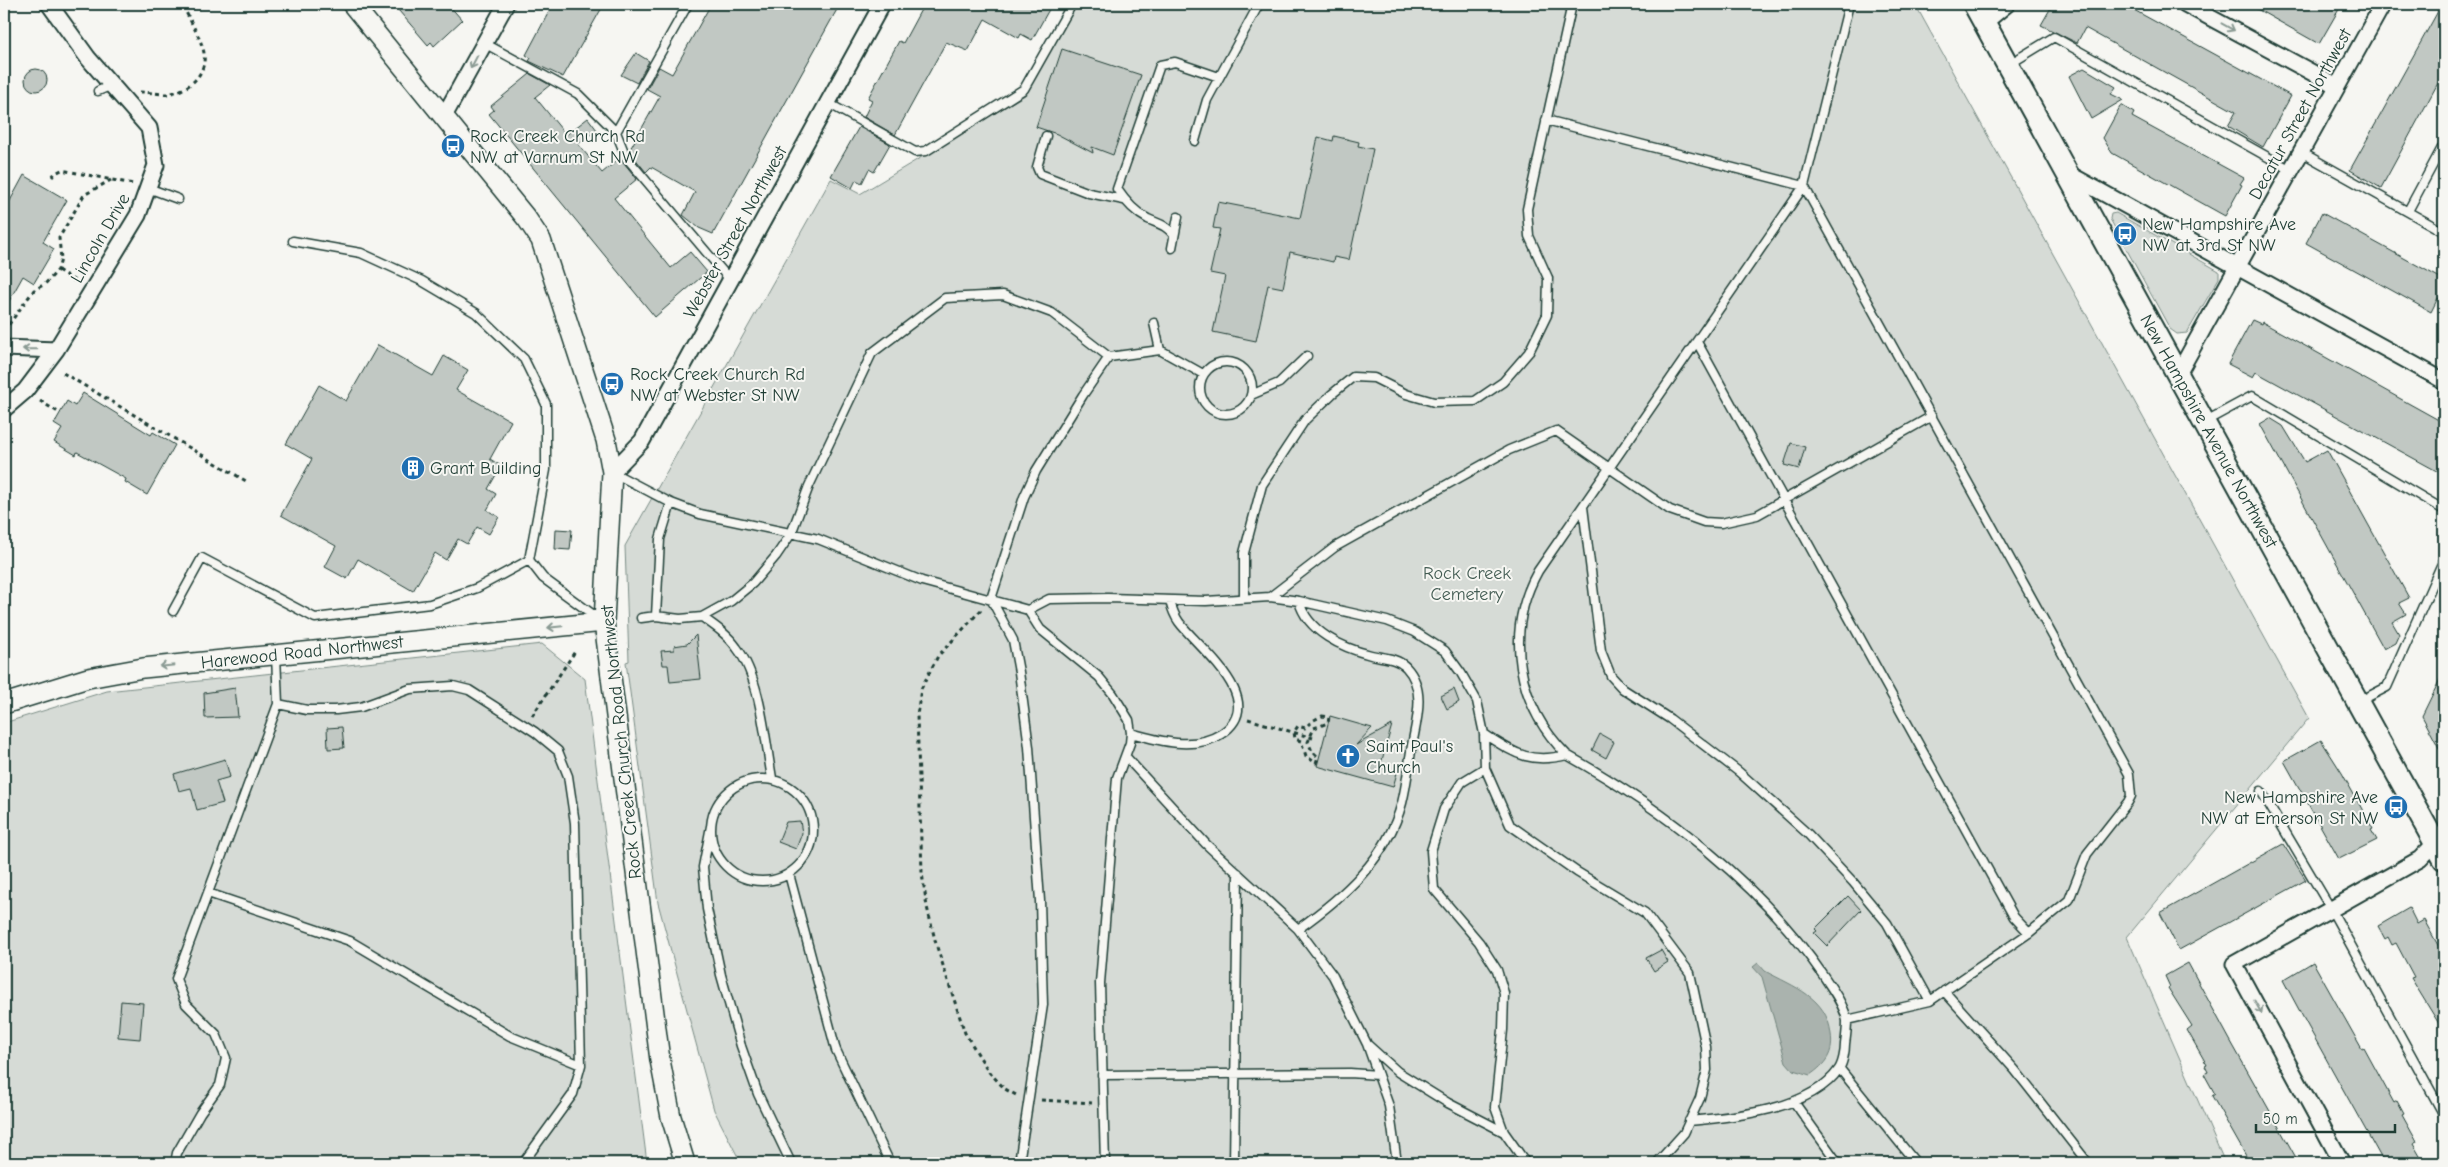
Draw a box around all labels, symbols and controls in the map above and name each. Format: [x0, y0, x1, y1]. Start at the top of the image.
one-way arrow [2220, 23, 2235, 32]
street label: Decatur Street Northwest [2245, 24, 2357, 203]
one-way arrow [468, 54, 478, 68]
place label: Rock Creek Church Rd NW at Varnum St NW [470, 126, 645, 168]
bus stop icon: Rock Creek Church Rd NW at Varnum St NW [440, 133, 466, 159]
street label: Webster Street Northwest [679, 142, 792, 322]
street label: Lincoln Drive [66, 190, 134, 287]
place label: New Hampshire Ave NW at 3rd St NW [2142, 214, 2296, 256]
bus stop icon: New Hampshire Ave NW at 3rd St NW [2112, 221, 2138, 247]
street label: New Hampshire Avenue Northwest [2135, 311, 2282, 552]
one-way arrow [22, 344, 38, 354]
place label: Rock Creek Church Rd NW at Webster St NW [630, 364, 805, 406]
bus stop icon: Rock Creek Church Rd NW at Webster St NW [599, 371, 625, 397]
building icon: Grant Building [400, 455, 426, 481]
place label: Grant Building [430, 458, 542, 479]
park label: Rock Creek Cemetery [1423, 563, 1511, 605]
street label: Rock Creek Church Road Northwest [597, 603, 646, 880]
one-way arrow [548, 622, 564, 631]
street label: Harewood Road Northwest [200, 631, 405, 674]
one-way arrow [160, 661, 176, 671]
place label: Saint Paul's Church [1366, 736, 1453, 778]
church icon: Saint Paul's Church [1335, 743, 1361, 769]
place label: New Hampshire Ave NW at Emerson St NW [2201, 787, 2378, 829]
bus stop icon: New Hampshire Ave NW at Emerson St NW [2383, 794, 2409, 820]
one-way arrow [2253, 999, 2263, 1014]
scale bar [2256, 1102, 2394, 1134]
text: 50 m [2263, 1110, 2298, 1128]

